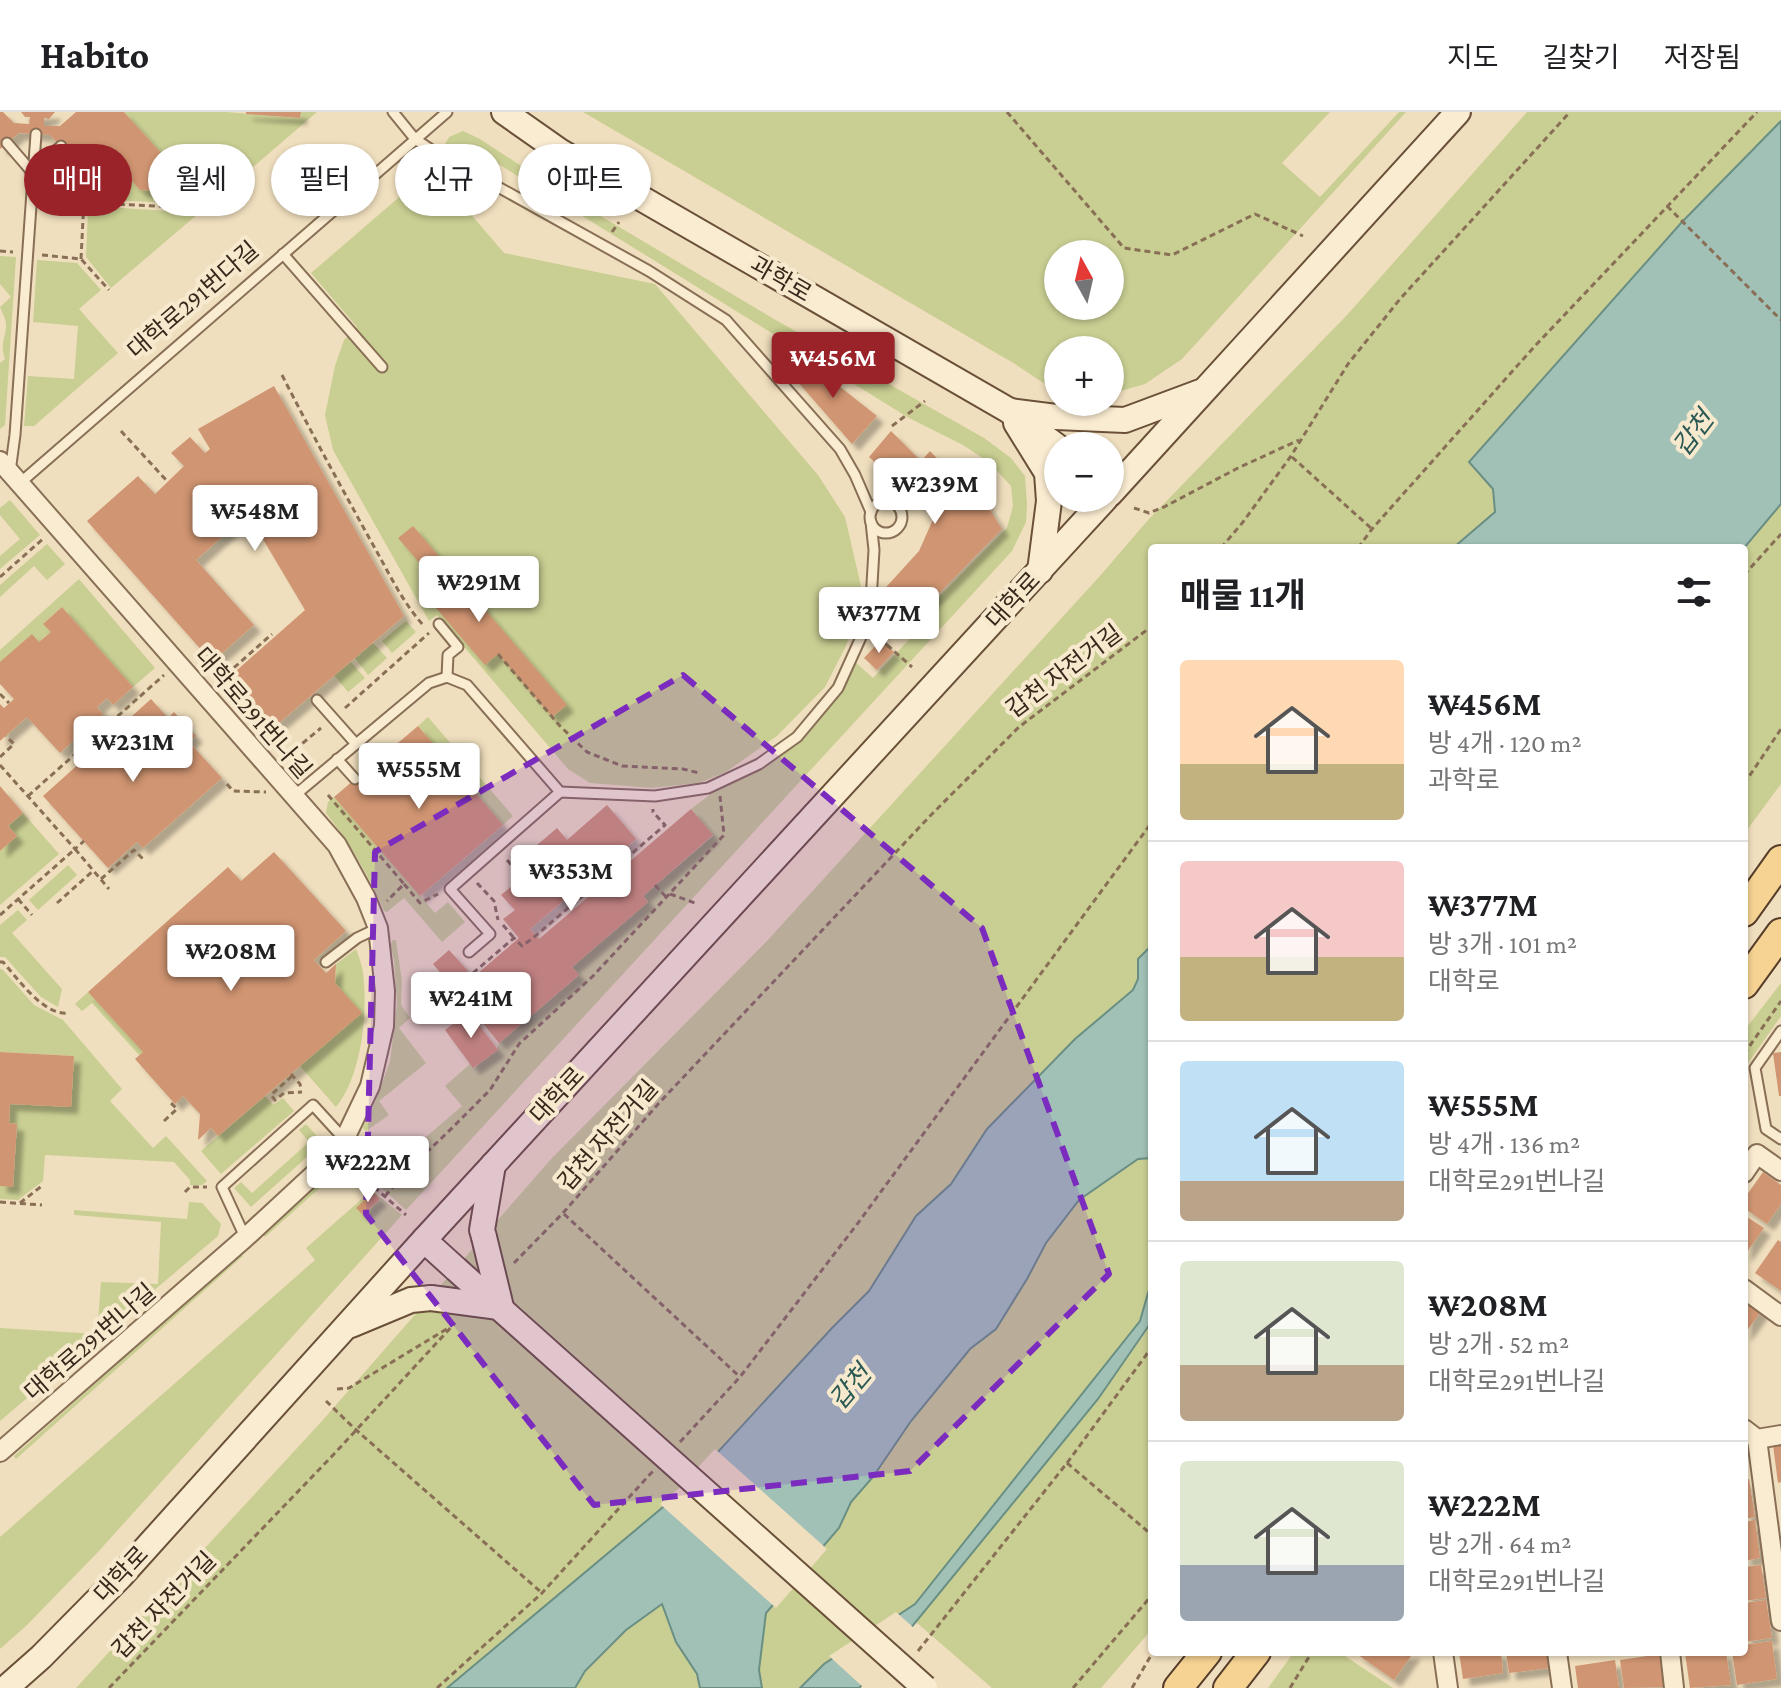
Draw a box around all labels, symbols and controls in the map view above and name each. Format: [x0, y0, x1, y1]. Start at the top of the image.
text: Habito [40, 34, 149, 76]
text: 지도 [1447, 42, 1498, 73]
text: 길찾기 [1542, 42, 1620, 73]
text: 저장됨 [1664, 42, 1741, 73]
chip: 매매 [24, 144, 132, 216]
chip: 월세 [148, 144, 255, 216]
chip: 필터 [271, 144, 379, 216]
chip: 신규 [395, 144, 502, 216]
chip: 아파트 [518, 144, 651, 216]
street label: 대학로291번다길 [122, 236, 263, 364]
north arrow [1044, 240, 1124, 320]
map controls [1044, 240, 1124, 512]
street label: 과학로 [746, 250, 817, 307]
pin: ₩456M [777, 332, 889, 400]
button: + [1044, 336, 1124, 416]
text: ₩456M [790, 343, 876, 372]
water label: 갑천 [1667, 403, 1721, 461]
button: − [1044, 432, 1124, 512]
pin: ₩239M [879, 458, 991, 526]
text: ₩239M [891, 469, 979, 498]
pin: ₩548M [199, 485, 311, 553]
text: ₩548M [211, 496, 299, 525]
pin: ₩291M [423, 556, 535, 624]
street label: 대학로 [980, 566, 1045, 633]
text: ₩291M [437, 567, 521, 596]
icon: filters [1672, 570, 1716, 614]
text: 매물 11개 [1180, 577, 1306, 614]
pin: ₩377M [823, 587, 935, 655]
text: ₩377M [837, 598, 921, 627]
street label: 갑천 자전거길 [1001, 619, 1127, 723]
street label: 대학로291번나길 [189, 642, 317, 783]
text: ₩456M [1428, 685, 1541, 722]
icon: home [1244, 692, 1340, 788]
pin: ₩231M [77, 716, 189, 784]
text: ₩231M [92, 727, 174, 756]
text: 방 4개 · 120 m² [1428, 729, 1582, 758]
pin: ₩555M [363, 743, 475, 811]
text: ₩555M [377, 754, 461, 783]
text: 과학로 [1428, 766, 1500, 795]
pin: ₩353M [515, 845, 627, 913]
text: ₩353M [529, 856, 613, 885]
text: ₩377M [1428, 886, 1538, 923]
icon: home [1244, 893, 1340, 989]
pin: ₩208M [175, 925, 287, 993]
text: 방 3개 · 101 m² [1428, 930, 1577, 959]
text: ₩208M [185, 936, 277, 965]
text: 대학로 [1428, 967, 1500, 996]
pin: ₩241M [415, 972, 527, 1040]
text: ₩241M [429, 983, 513, 1012]
street label: 대학로 [524, 1061, 589, 1128]
street label: 갑천 자전거길 [552, 1074, 663, 1195]
text: ₩555M [1428, 1086, 1539, 1123]
icon: home [1244, 1093, 1340, 1189]
text: 방 4개 · 136 m² [1428, 1130, 1580, 1159]
pin: ₩222M [312, 1136, 424, 1204]
text: ₩222M [325, 1147, 411, 1176]
text: 대학로291번나길 [1428, 1167, 1606, 1196]
street label: 대학로291번나길 [19, 1278, 160, 1406]
text: ₩208M [1428, 1286, 1547, 1323]
icon: home [1244, 1293, 1340, 1389]
text: 방 2개 · 52 m² [1428, 1330, 1569, 1359]
water label: 갑천 [824, 1357, 879, 1415]
text: 대학로291번나길 [1428, 1367, 1606, 1396]
text: ₩222M [1428, 1486, 1541, 1523]
icon: home [1244, 1493, 1340, 1589]
text: 방 2개 · 64 m² [1428, 1530, 1572, 1559]
street label: 대학로 [88, 1540, 153, 1607]
street label: 갑천 자전거길 [106, 1546, 221, 1663]
text: 대학로291번나길 [1428, 1567, 1606, 1596]

